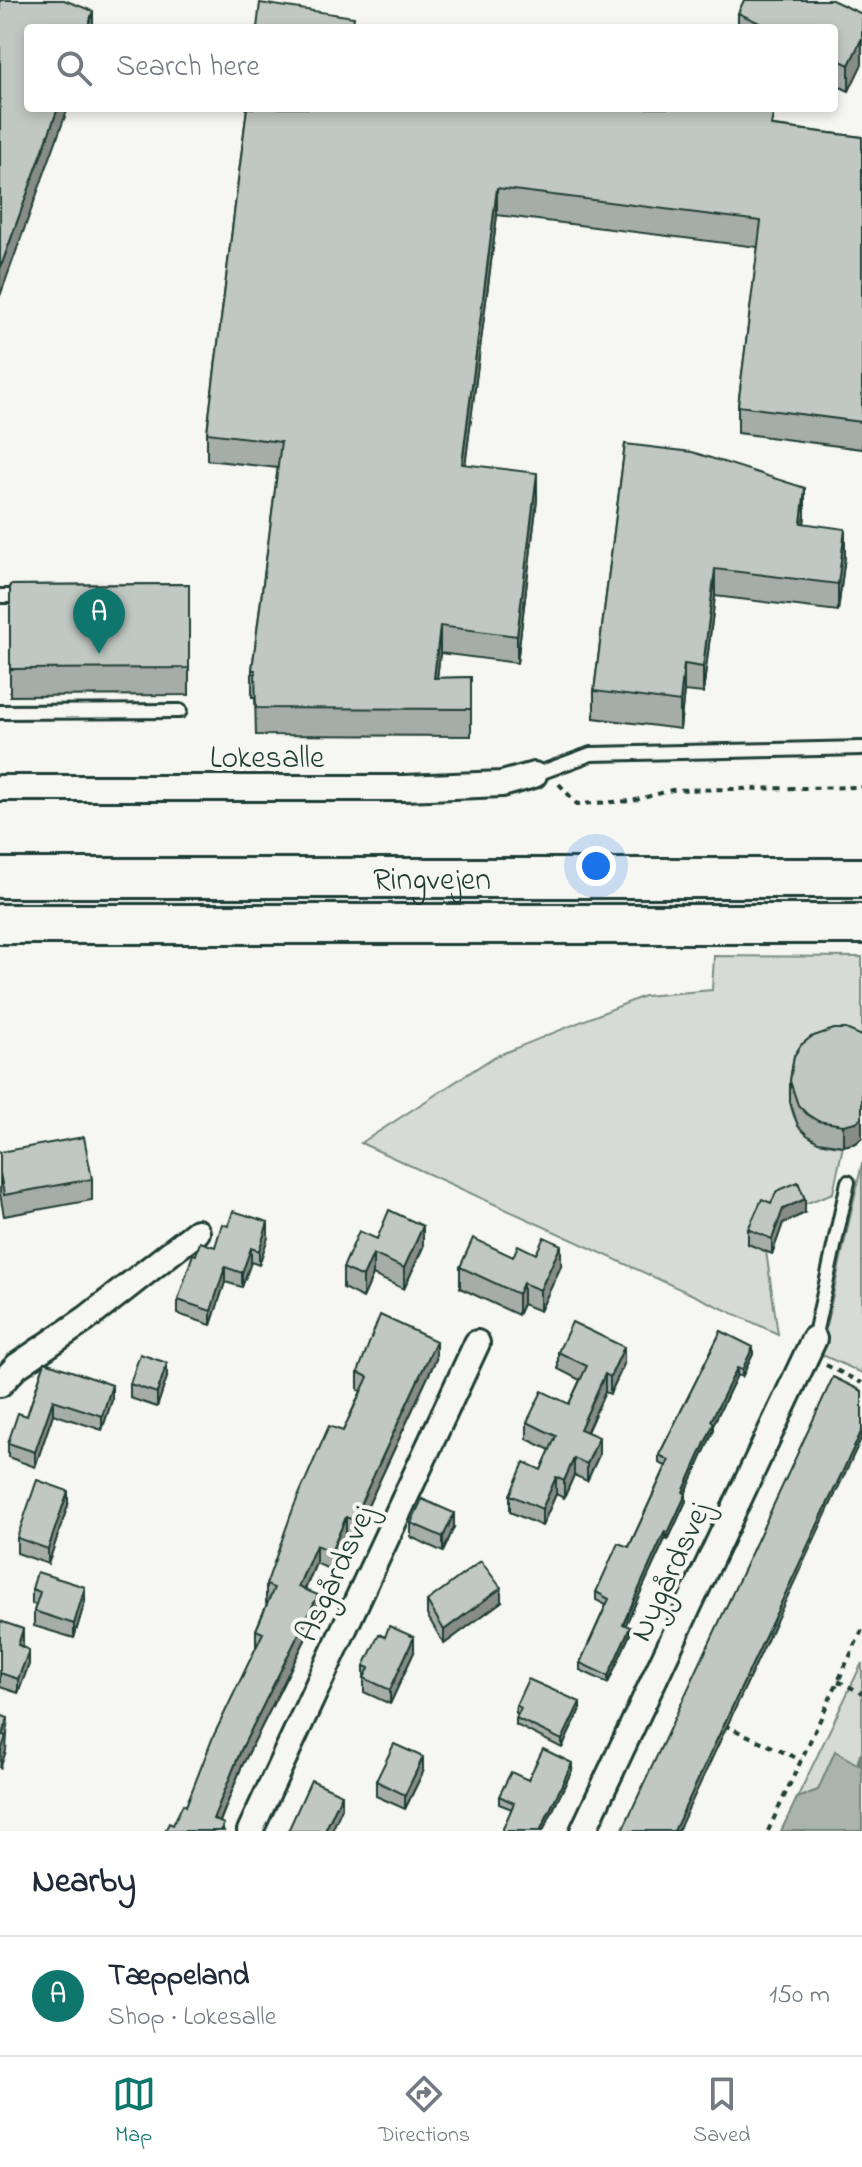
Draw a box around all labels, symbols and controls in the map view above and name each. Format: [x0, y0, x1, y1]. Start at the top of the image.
search box [24, 24, 838, 112]
icon: search [52, 46, 96, 90]
text: Search here [116, 46, 260, 90]
pin: A [73, 588, 125, 654]
street label: Lokesalle [210, 736, 325, 783]
your location [576, 846, 616, 886]
street label: Ringvejen [373, 858, 491, 905]
street label: Nygårdsvej [619, 1494, 725, 1650]
street label: Asgårdsvej [285, 1498, 390, 1651]
text: Nearby [32, 1858, 136, 1908]
text: Tæppeland [108, 1955, 249, 1999]
text: A [50, 1977, 66, 2015]
text: 150 m [769, 1977, 830, 2015]
text: Shop · Lokesalle [108, 1999, 276, 2037]
tab: Map [112, 2072, 156, 2152]
tab: Directions [379, 2072, 470, 2152]
tab: Saved [693, 2072, 750, 2152]

